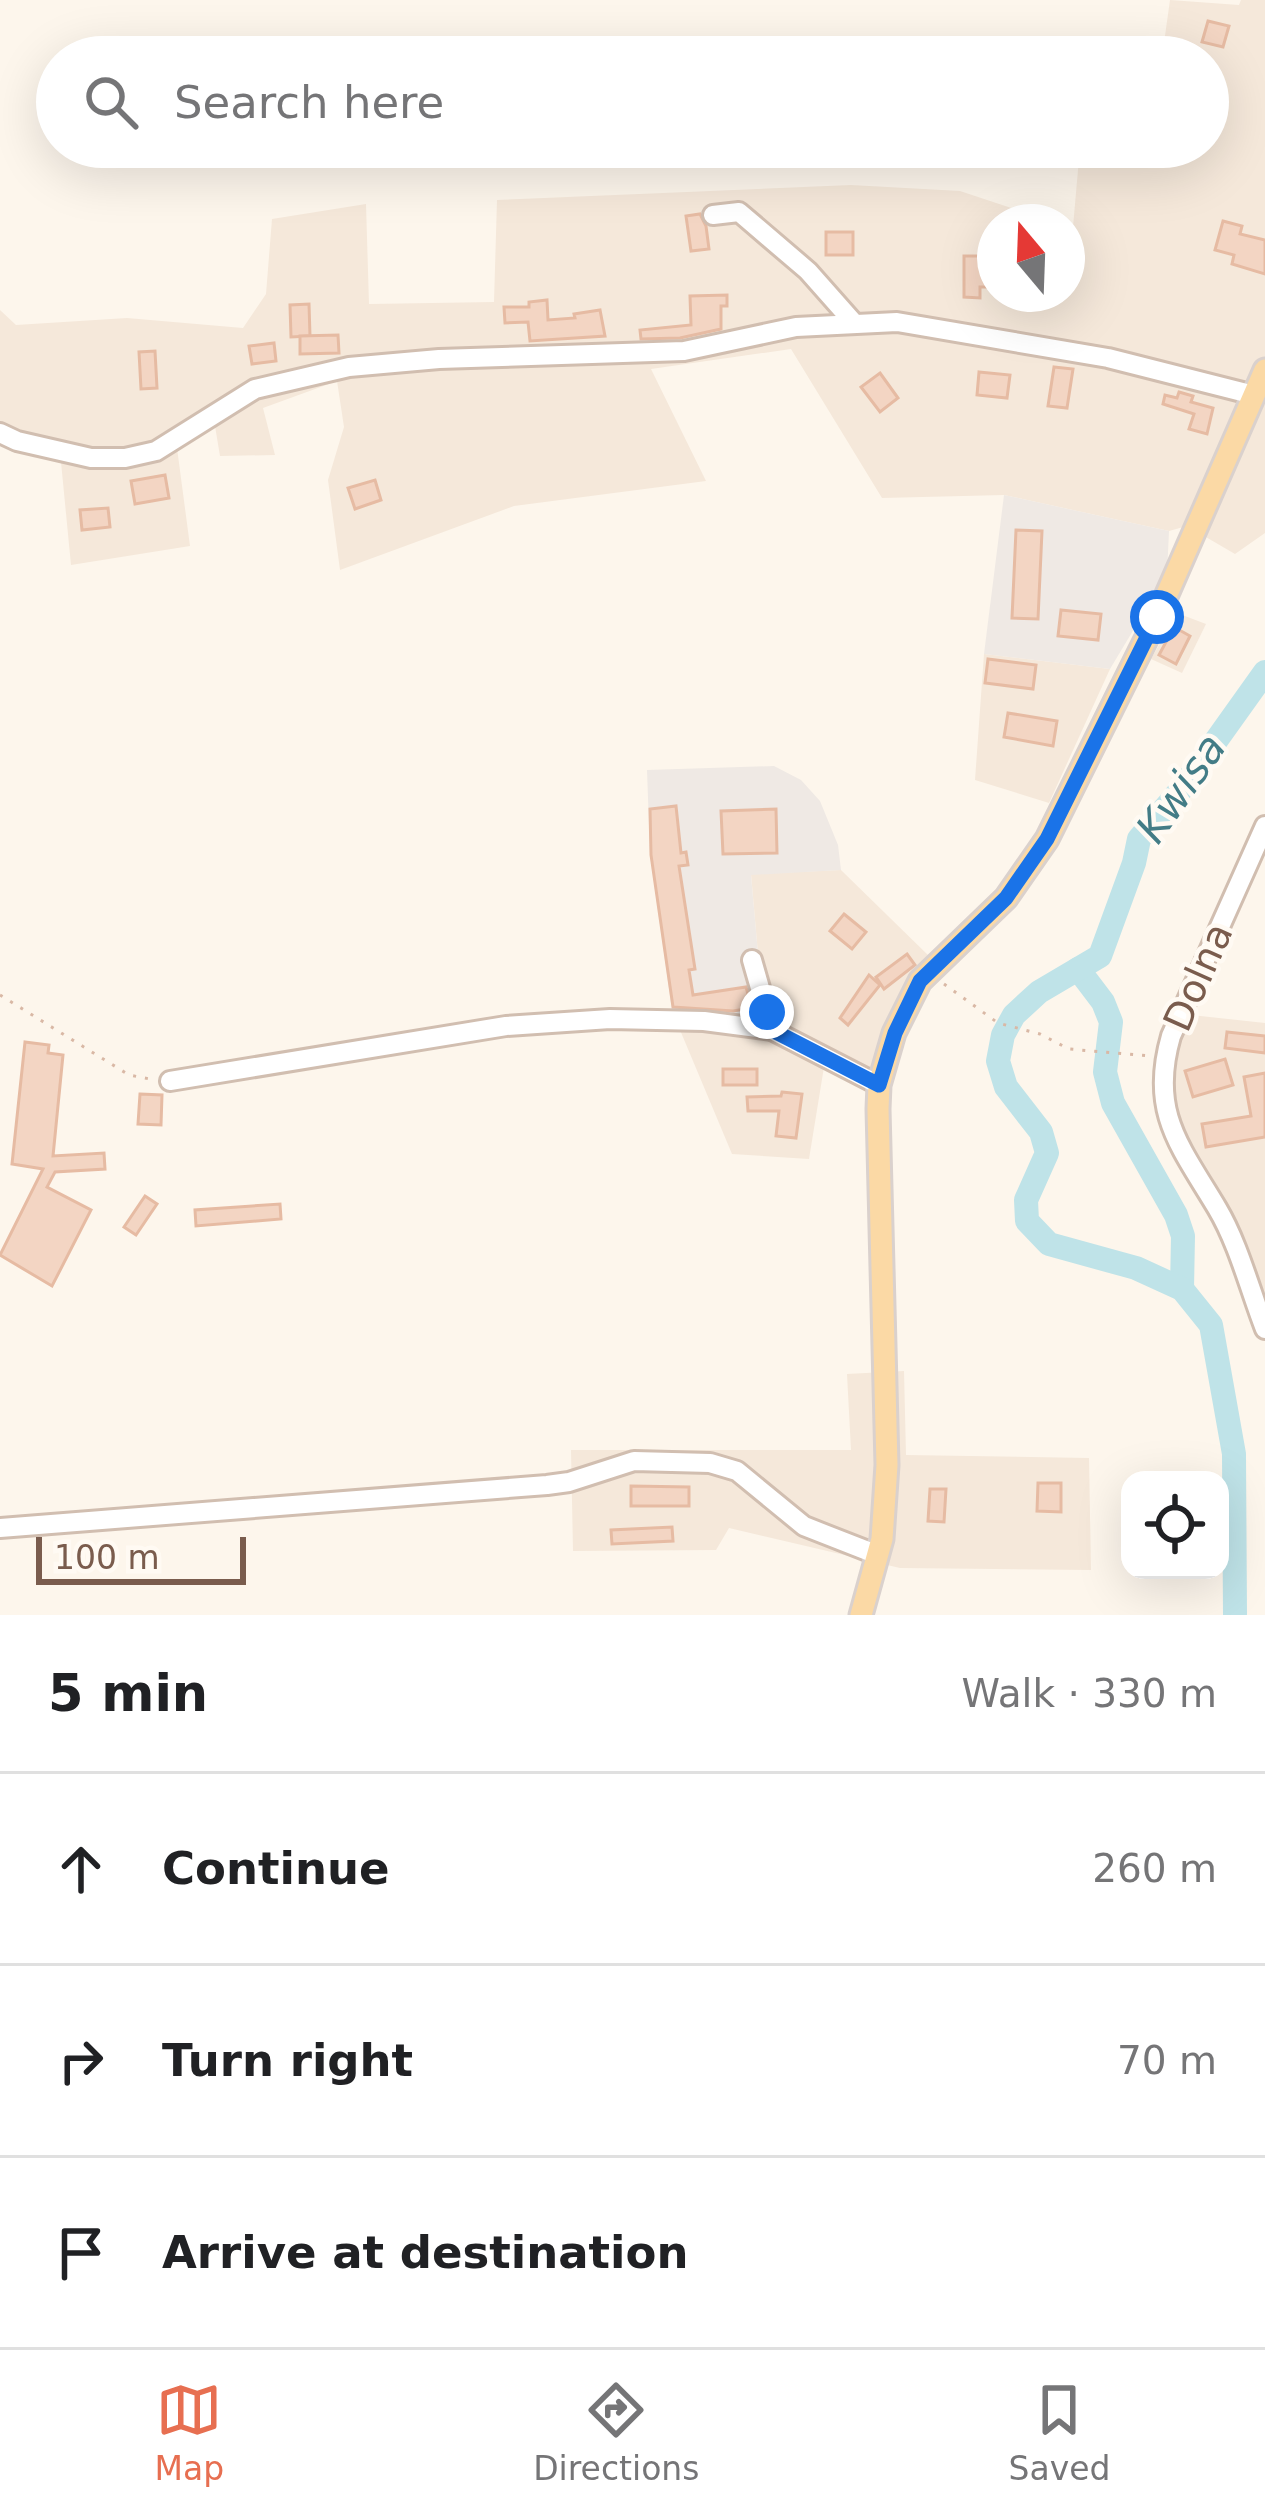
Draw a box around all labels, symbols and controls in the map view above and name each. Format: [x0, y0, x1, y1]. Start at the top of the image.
search box [36, 36, 1229, 168]
icon: search [78, 69, 144, 135]
text: Search here [174, 76, 444, 129]
north arrow [977, 204, 1085, 312]
route start [1130, 590, 1184, 644]
water label: Kwisa [1126, 724, 1236, 852]
street label: Dolna [1154, 916, 1242, 1038]
route end [740, 985, 794, 1039]
map controls [1121, 1471, 1229, 1579]
button: locate [1121, 1471, 1229, 1579]
scale bar [36, 1531, 246, 1584]
text: 100 m [54, 1538, 160, 1577]
text: 5 min [48, 1664, 208, 1723]
text: Walk · 330 m [962, 1671, 1217, 1716]
icon: ahead [48, 1836, 114, 1902]
text: Continue [162, 1842, 390, 1895]
text: 260 m [1092, 1846, 1217, 1891]
icon: right [48, 2028, 114, 2094]
text: Turn right [162, 2034, 413, 2087]
text: 70 m [1117, 2038, 1217, 2083]
icon: arrive [48, 2220, 114, 2286]
text: Arrive at destination [162, 2226, 688, 2279]
tab: Map [155, 2377, 224, 2488]
tab: Directions [533, 2377, 699, 2488]
tab: Saved [1009, 2377, 1110, 2488]

